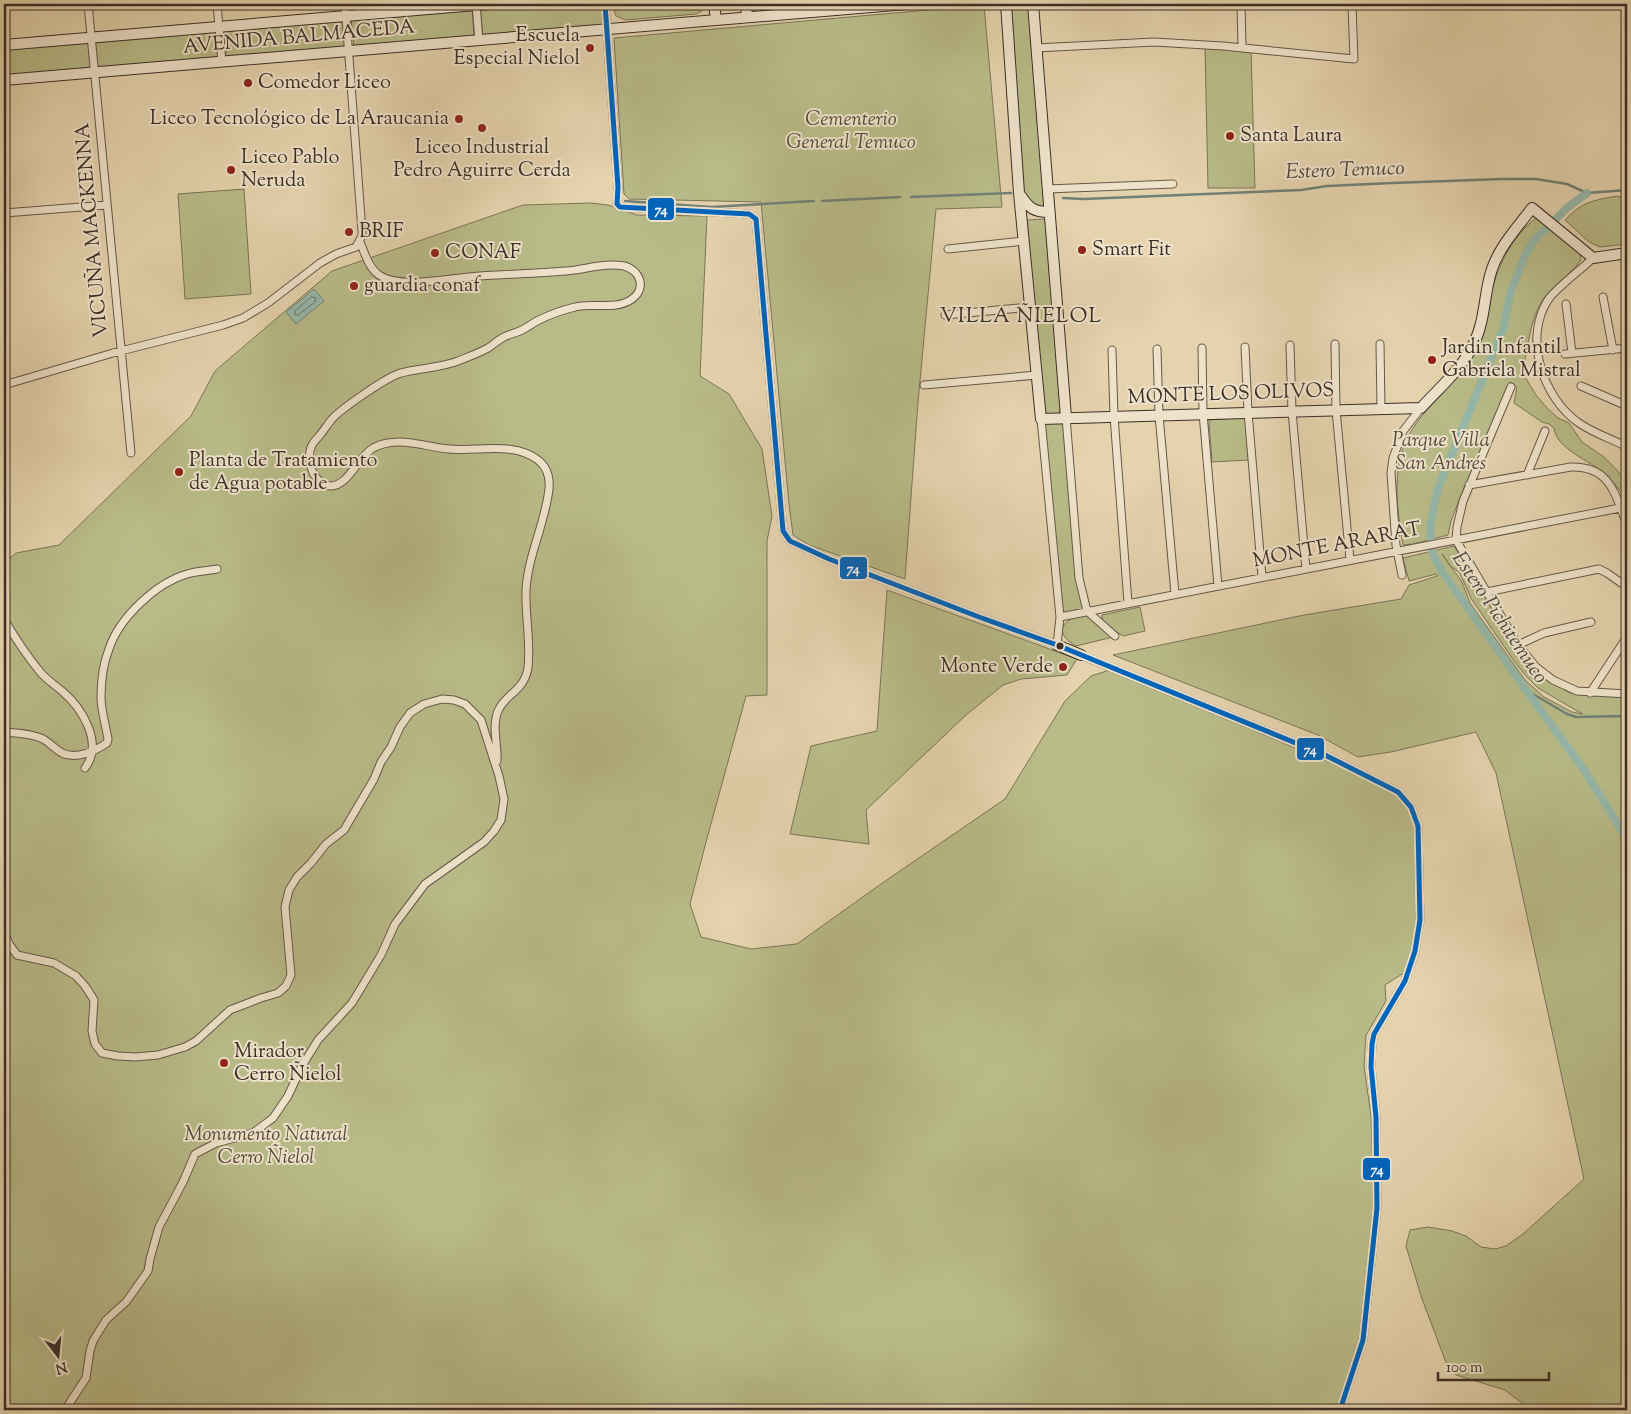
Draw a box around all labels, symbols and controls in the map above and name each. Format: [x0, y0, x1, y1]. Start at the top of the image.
street label: AVENIDA BALMACEDA [182, 13, 416, 63]
place label: Escuela Especial Nielol [453, 22, 580, 74]
marker: Escuela Especial Nielol [584, 42, 596, 54]
place label: Comedor Liceo [258, 69, 391, 98]
marker: Comedor Liceo [242, 77, 254, 89]
place label: Liceo Tecnológico de La Araucania [150, 105, 449, 134]
park label: Cementerio General Temuco [786, 106, 916, 158]
marker: Liceo Tecnológico de La Araucania [453, 113, 465, 125]
street label: VICUÑA MACKENNA [68, 121, 117, 339]
marker: Liceo Industrial Pedro Aguirre Cerda [476, 122, 488, 134]
place label: Santa Laura [1240, 122, 1342, 151]
marker: Santa Laura [1224, 130, 1236, 142]
place label: Liceo Industrial Pedro Aguirre Cerda [393, 134, 571, 186]
place label: Liceo Pablo Neruda [241, 144, 339, 196]
water label: Estero Temuco [1285, 154, 1405, 188]
marker: Liceo Pablo Neruda [225, 164, 237, 176]
line badge: 74 [647, 197, 675, 221]
text: 74 [654, 201, 668, 221]
place label: BRIF [359, 218, 404, 247]
marker: BRIF [343, 226, 355, 238]
place label: Smart Fit [1092, 236, 1171, 265]
place label: CONAF [445, 239, 521, 268]
marker: Smart Fit [1076, 244, 1088, 256]
marker: CONAF [429, 247, 441, 259]
place label: guardia conaf [364, 272, 481, 301]
marker: guardia conaf [348, 280, 360, 292]
district label: VILLA ÑIELOL [940, 302, 1102, 332]
place label: Jardin Infantil Gabriela Mistral [1441, 334, 1581, 386]
marker: Jardin Infantil Gabriela Mistral [1426, 354, 1438, 366]
street label: MONTE LOS OLIVOS [1127, 377, 1335, 413]
park label: Parque Villa San Andrés [1392, 427, 1490, 479]
place label: Planta de Tratamiento de Agua potable [189, 447, 377, 499]
marker: Planta de Tratamiento de Agua potable [173, 466, 185, 478]
street label: MONTE ARARAT [1250, 515, 1424, 577]
water label: Estero Pichitemuco [1444, 546, 1554, 690]
line badge: 74 [839, 556, 868, 580]
text: 74 [846, 560, 860, 580]
unlabelled marker [1055, 641, 1065, 651]
place label: Monte Verde [941, 653, 1053, 682]
marker: Monte Verde [1057, 661, 1069, 673]
line badge: 74 [1296, 737, 1325, 761]
text: 74 [1303, 741, 1317, 761]
place label: Mirador Cerro Ñielol [234, 1038, 342, 1090]
marker: Mirador Cerro Ñielol [218, 1057, 230, 1069]
park label: Monumento Natural Cerro Ñielol [184, 1121, 348, 1173]
line badge: 74 [1362, 1157, 1391, 1181]
text: 74 [1370, 1161, 1384, 1181]
north arrow [32, 1332, 82, 1382]
scale bar [1438, 1349, 1550, 1381]
text: N [53, 1355, 69, 1378]
text: 100 m [1446, 1358, 1483, 1379]

